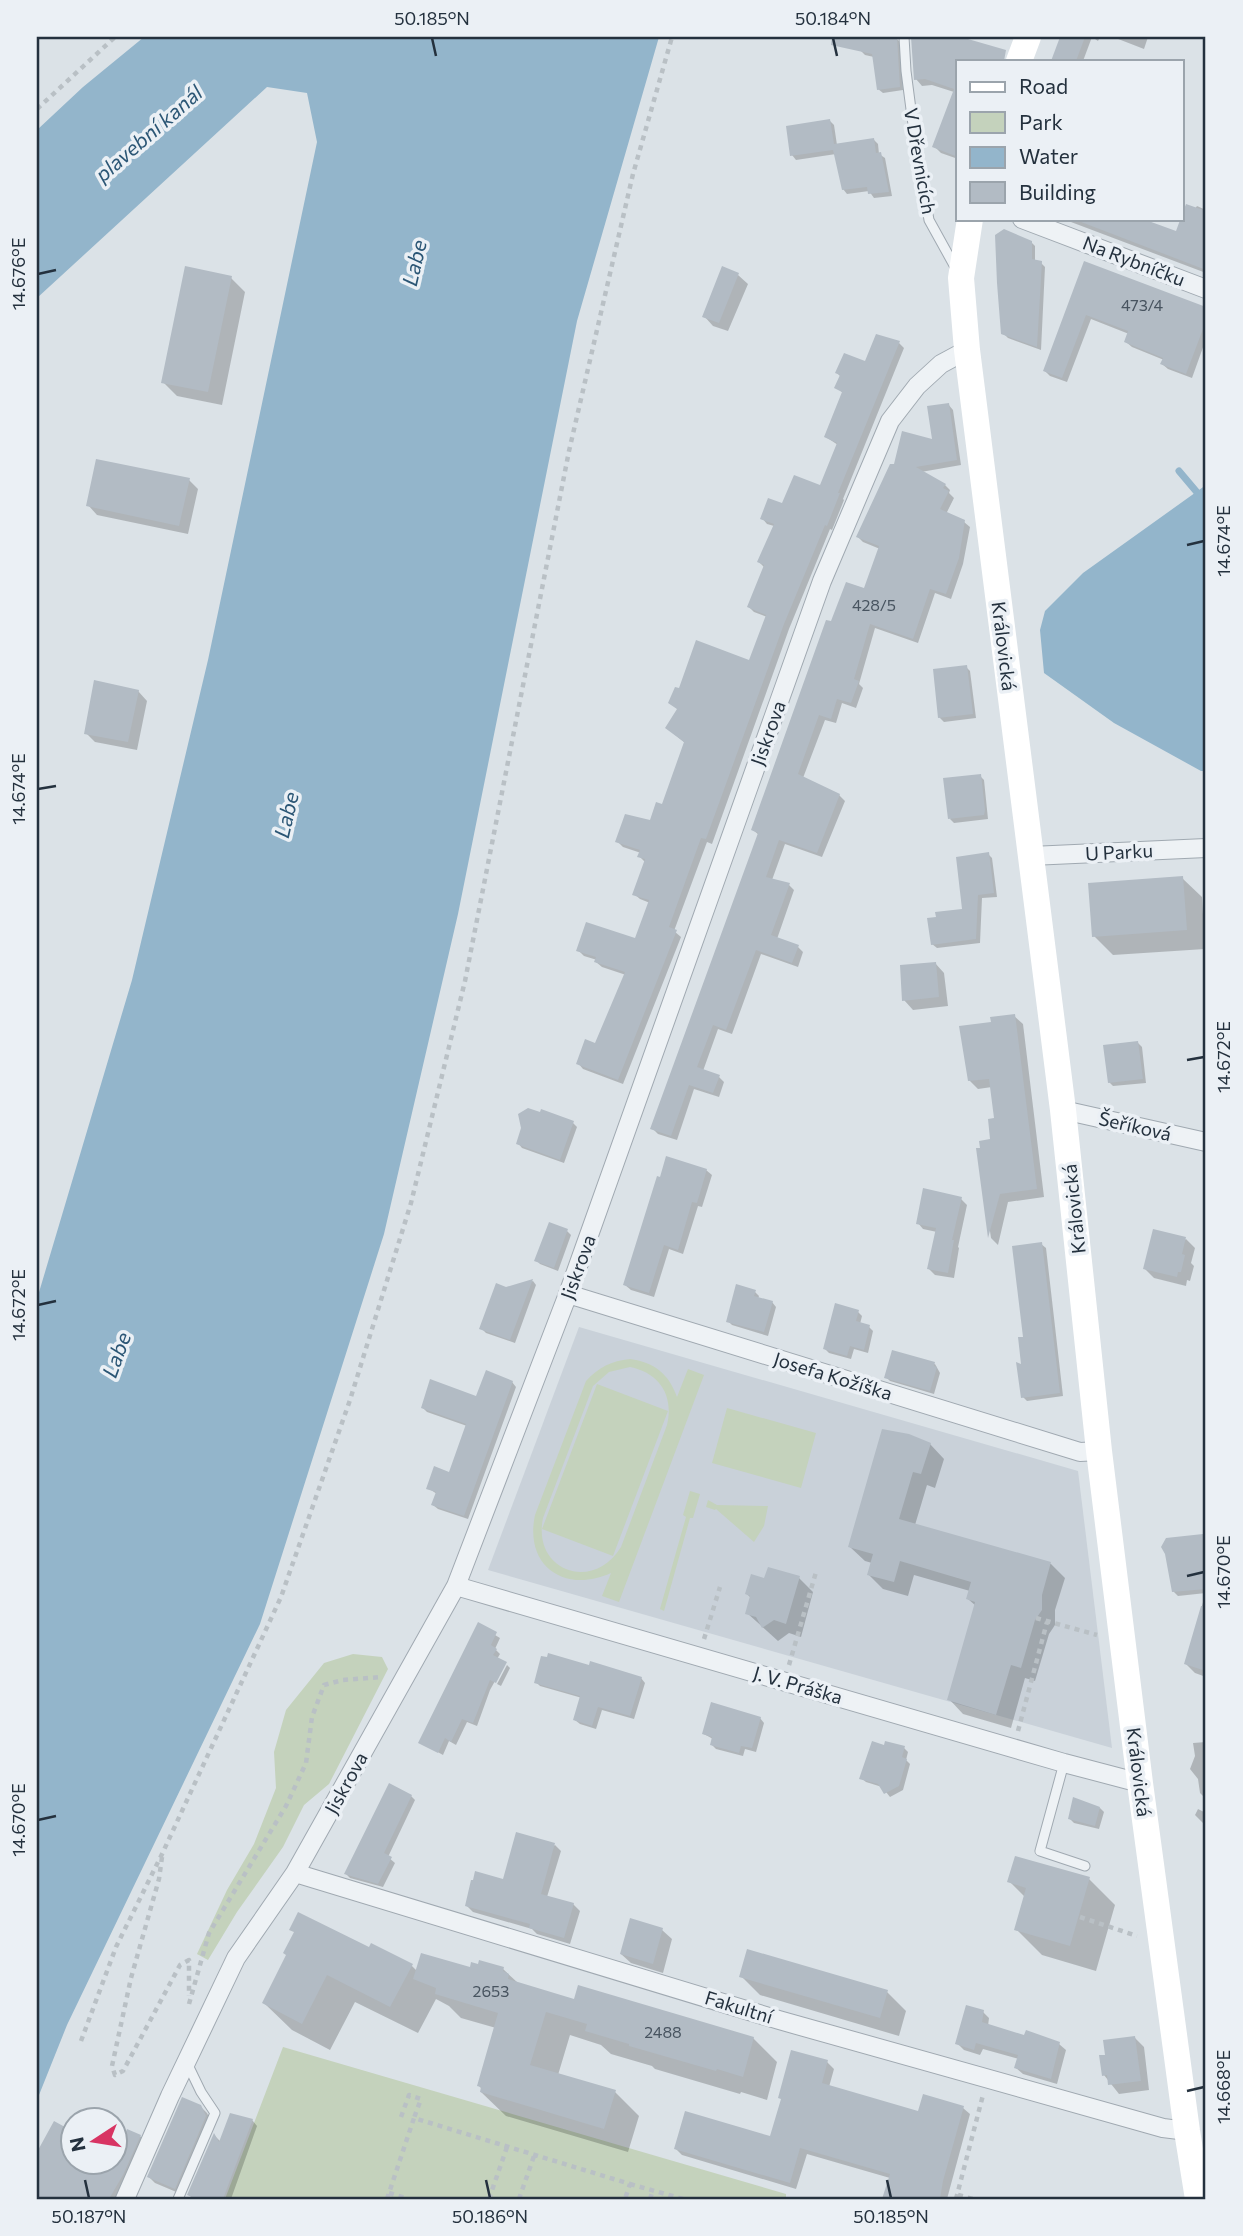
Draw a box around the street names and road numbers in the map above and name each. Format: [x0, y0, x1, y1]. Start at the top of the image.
street label: V Dřevnicích [900, 106, 941, 216]
street label: Na Rybníčku [1080, 231, 1189, 291]
street label: Královická [988, 600, 1021, 692]
street label: Jiskrova [745, 697, 790, 768]
street label: U Parku [1084, 838, 1153, 865]
street label: Šeříková [1096, 1105, 1174, 1145]
street label: Královická [1057, 1163, 1090, 1255]
street label: Jiskrova [555, 1231, 600, 1302]
street label: Josefa Kožíška [771, 1347, 895, 1404]
street label: J. V. Práška [751, 1661, 845, 1708]
street label: Královická [1123, 1726, 1156, 1818]
street label: Jiskrova [319, 1748, 372, 1818]
street label: Fakultní [702, 1985, 777, 2028]

